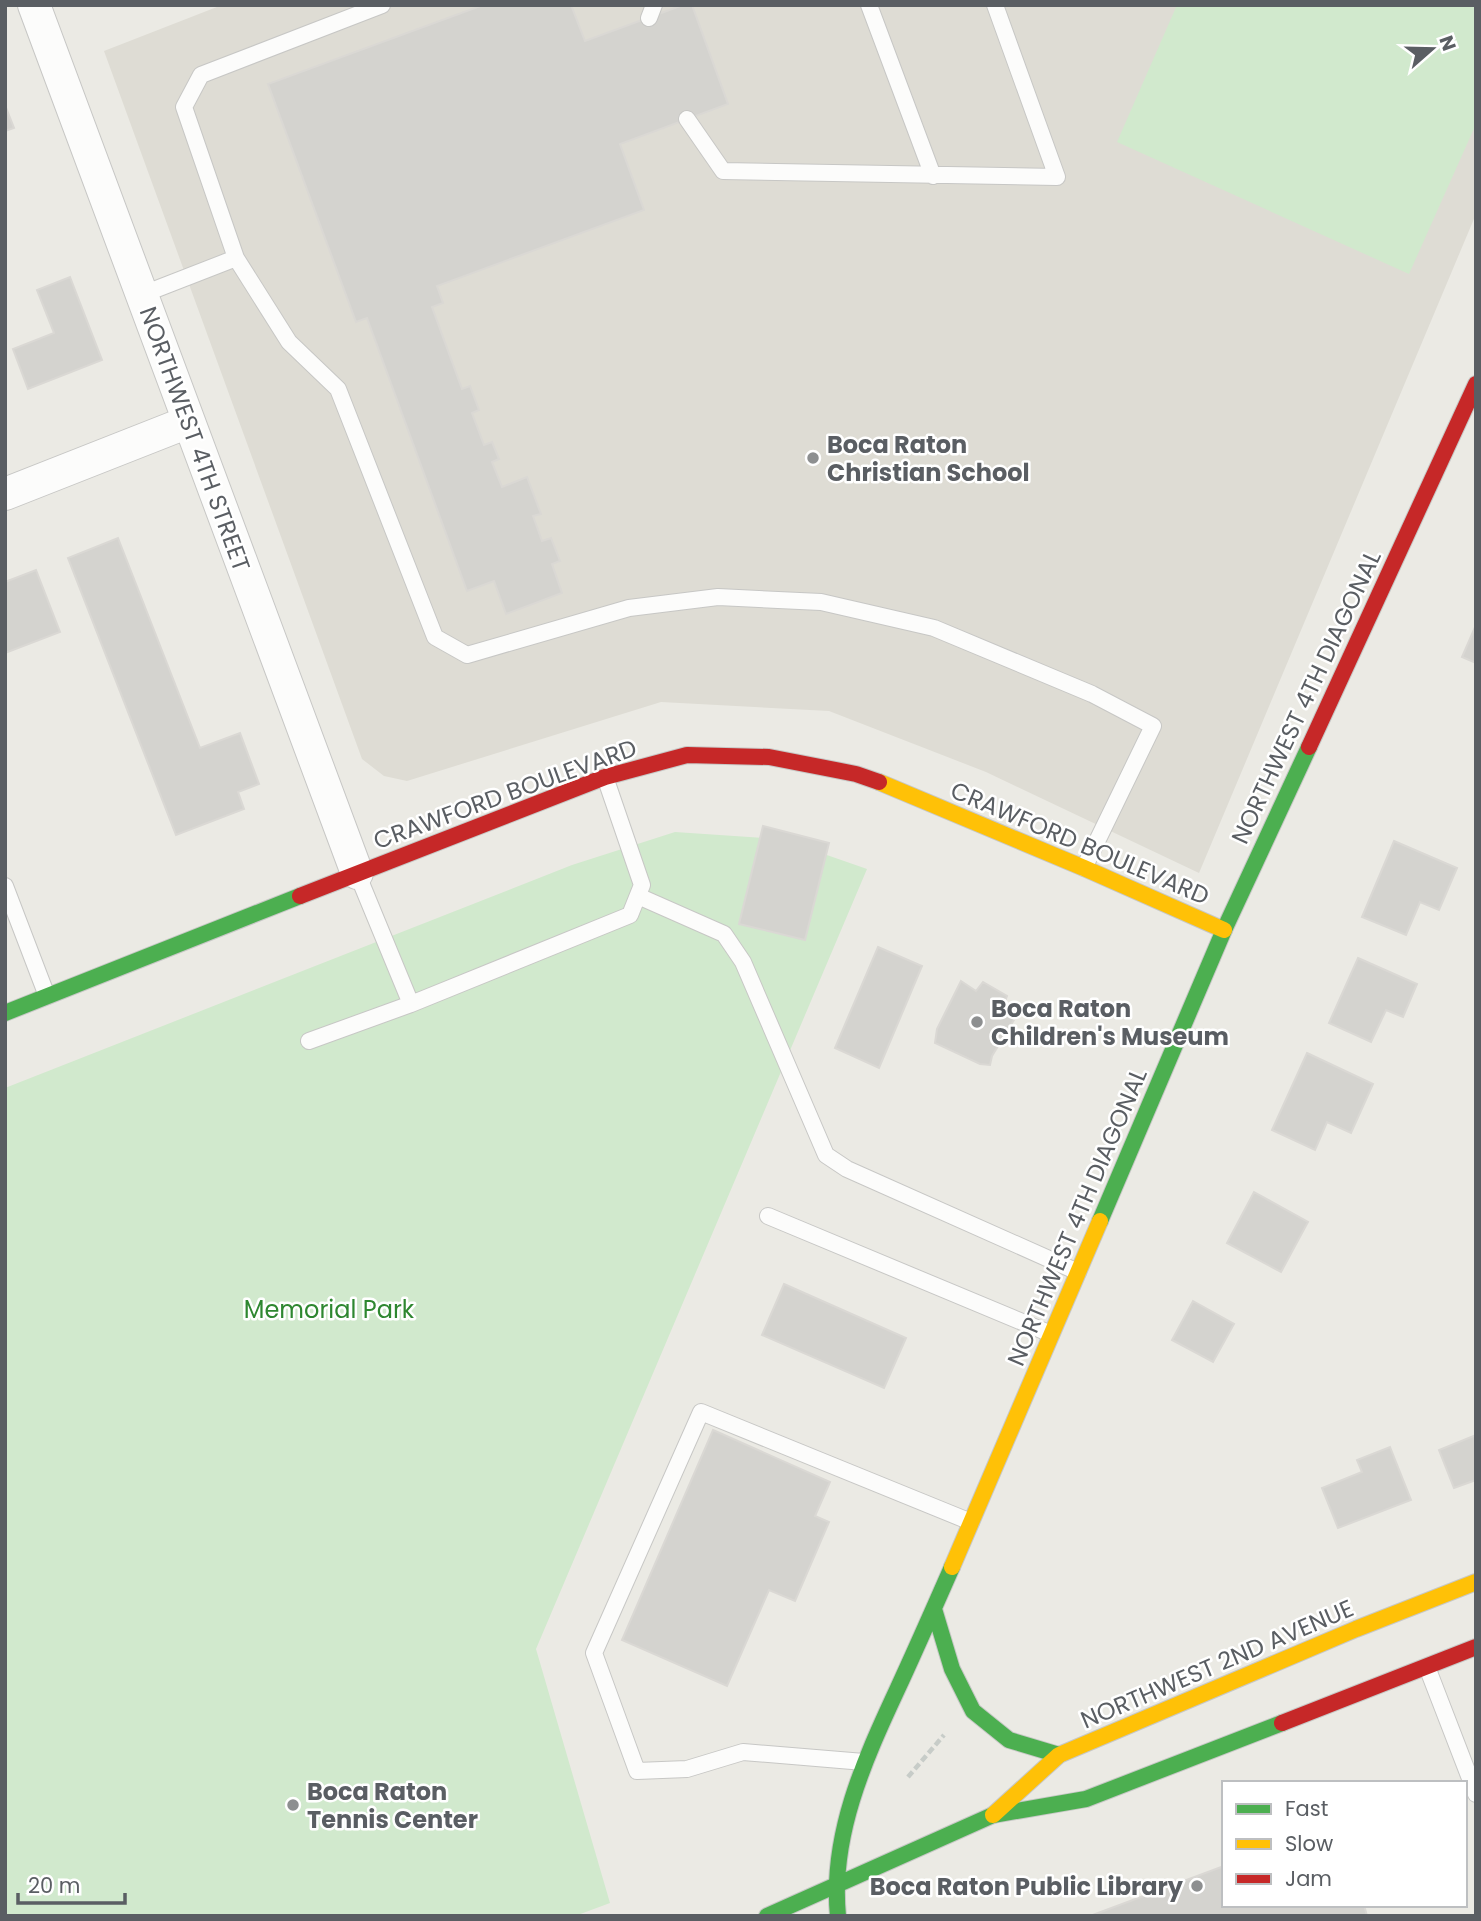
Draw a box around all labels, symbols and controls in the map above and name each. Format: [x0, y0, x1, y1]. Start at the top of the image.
north arrow [1397, 14, 1467, 84]
text: N [1432, 32, 1463, 55]
street label: NORTHWEST 4TH STREET [132, 302, 258, 576]
place label: Boca Raton Christian School [827, 428, 1030, 489]
marker: Boca Raton Christian School [805, 450, 821, 466]
street label: NORTHWEST 4TH DIAGONAL [1223, 545, 1389, 849]
street label: CRAWFORD BOULEVARD [369, 731, 641, 857]
street label: CRAWFORD BOULEVARD [946, 773, 1214, 913]
place label: Boca Raton Children's Museum [991, 992, 1229, 1053]
marker: Boca Raton Children's Museum [969, 1014, 985, 1030]
street label: NORTHWEST 4TH DIAGONAL [999, 1063, 1155, 1371]
park label: Memorial Park [244, 1293, 415, 1326]
street label: NORTHWEST 2ND AVENUE [1076, 1592, 1358, 1736]
place label: Boca Raton Tennis Center [307, 1775, 478, 1836]
legend [1222, 1781, 1467, 1907]
text: Fast [1285, 1794, 1328, 1823]
marker: Boca Raton Tennis Center [285, 1797, 301, 1813]
text: Slow [1285, 1829, 1333, 1858]
scale bar [18, 1862, 124, 1906]
text: Jam [1285, 1864, 1332, 1893]
place label: Boca Raton Public Library [870, 1870, 1184, 1903]
text: 20 m [28, 1871, 81, 1900]
marker: Boca Raton Public Library [1189, 1878, 1205, 1894]

